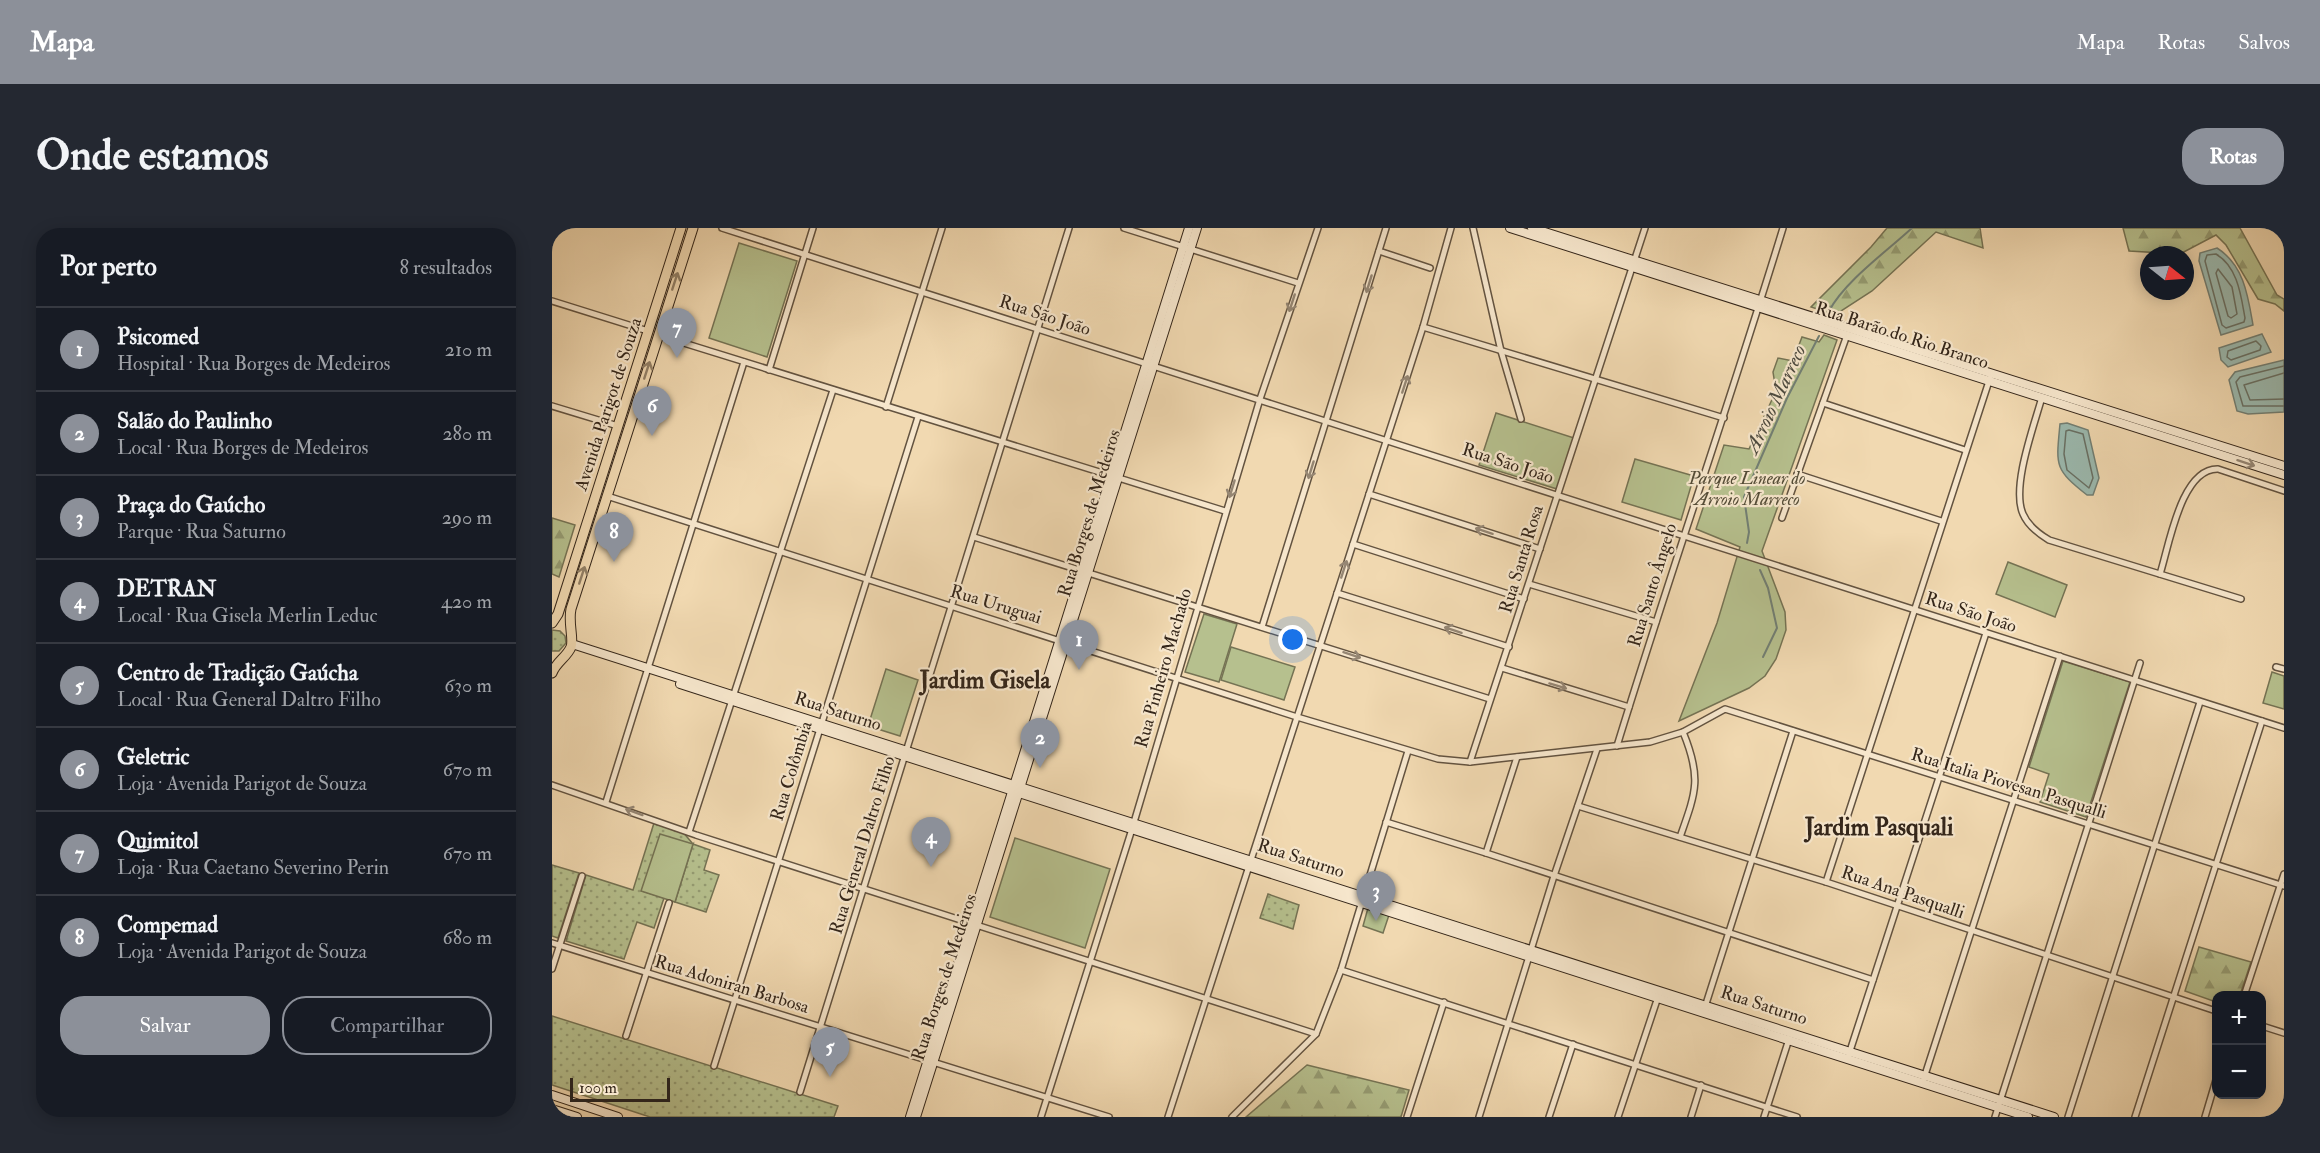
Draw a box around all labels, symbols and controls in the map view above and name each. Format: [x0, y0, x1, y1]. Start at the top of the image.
text: Mapa [30, 25, 94, 60]
text: Mapa [2077, 29, 2125, 56]
text: Rotas [2158, 29, 2205, 56]
text: Salvos [2238, 29, 2290, 56]
button: Rotas [2182, 128, 2284, 185]
text: Onde estamos [36, 130, 269, 182]
north arrow [2140, 246, 2194, 300]
text: Por perto [60, 251, 157, 283]
text: 8 resultados [399, 255, 492, 280]
one-way arrow [671, 272, 682, 291]
one-way arrow [1363, 274, 1374, 293]
street label: Rua São João [996, 290, 1094, 341]
one-way arrow [1285, 293, 1296, 312]
street label: Rua Barão do Rio Branco [1812, 297, 1992, 375]
pin: 7 [658, 308, 696, 358]
street label: Avenida Parigot de Souza [569, 314, 647, 495]
text: Psicomed [117, 323, 199, 351]
text: 1 [76, 337, 83, 362]
text: 210 m [445, 337, 492, 362]
water label: Arroio Marreco [1739, 341, 1812, 459]
text: Hospital · Rua Borges de Medeiros [117, 351, 390, 376]
one-way arrow [642, 361, 653, 380]
one-way arrow [1400, 375, 1411, 394]
pin: 6 [632, 386, 672, 436]
text: Salão do Paulinho [117, 407, 272, 435]
text: 2 [74, 421, 85, 446]
text: 280 m [442, 421, 492, 446]
street label: Rua Borges de Medeiros [1053, 427, 1126, 600]
text: Local · Rua Borges de Medeiros [117, 435, 368, 460]
street label: Rua São João [1459, 438, 1557, 489]
one-way arrow [2236, 458, 2255, 469]
one-way arrow [1305, 460, 1316, 479]
park label: Parque Linear do Arroio Marreco [1687, 467, 1806, 511]
one-way arrow [1226, 479, 1237, 498]
text: Praça do Gaúcho [117, 491, 265, 519]
street label: Rua Santa Rosa [1494, 502, 1549, 616]
text: 3 [76, 505, 83, 530]
text: 290 m [442, 505, 492, 530]
pin: 8 [594, 512, 634, 562]
text: Parque · Rua Saturno [117, 519, 286, 544]
street label: Rua Santo Ângelo [1623, 520, 1682, 650]
one-way arrow [1475, 525, 1494, 536]
one-way arrow [1340, 560, 1351, 579]
one-way arrow [577, 566, 588, 585]
text: DETRAN [117, 575, 216, 603]
street label: Rua Uruguai [947, 580, 1045, 629]
street label: Rua Pinheiro Machado [1130, 585, 1197, 751]
street label: Rua São João [1922, 587, 2020, 638]
text: 4 [74, 589, 85, 614]
text: 420 m [441, 589, 492, 614]
text: Local · Rua Gisela Merlin Leduc [117, 603, 378, 628]
pin: 1 [1060, 620, 1098, 670]
one-way arrow [1444, 624, 1463, 635]
your location [1278, 625, 1307, 654]
one-way arrow [1342, 650, 1361, 661]
text: Centro de Tradição Gaúcha [117, 659, 358, 687]
district label: Jardim Gisela [919, 665, 1051, 696]
text: 5 [75, 673, 84, 698]
text: 630 m [444, 673, 492, 698]
one-way arrow [1548, 681, 1567, 692]
text: Local · Rua General Daltro Filho [117, 687, 381, 712]
street label: Rua Saturno [791, 687, 885, 736]
street label: Rua Colômbia [765, 718, 818, 824]
pin: 2 [1020, 718, 1060, 768]
text: Geletric [117, 743, 189, 771]
street label: Rua Italia Piovesan Pasqualli [1908, 743, 2110, 824]
street label: Rua General Daltro Filho [824, 753, 901, 937]
text: 6 [74, 757, 85, 782]
text: 670 m [443, 757, 492, 782]
text: Loja · Avenida Parigot de Souza [117, 771, 367, 796]
one-way arrow [625, 806, 644, 817]
district label: Jardim Pasquali [1804, 812, 1954, 843]
pin: 4 [912, 818, 950, 867]
text: Quimitol [117, 827, 199, 855]
street label: Rua Saturno [1254, 834, 1348, 883]
text: 7 [75, 841, 84, 866]
text: 670 m [443, 841, 492, 866]
text: Loja · Rua Caetano Severino Perin [117, 855, 389, 880]
street label: Rua Ana Pasqualli [1838, 861, 1968, 924]
pin: 3 [1356, 872, 1396, 921]
street label: Rua Borges de Medeiros [907, 891, 982, 1064]
text: Compemad [117, 911, 218, 939]
text: 8 [75, 925, 84, 950]
text: 680 m [443, 925, 492, 950]
text: Loja · Avenida Parigot de Souza [117, 939, 367, 964]
street label: Rua Adoniran Barbosa [652, 950, 812, 1019]
street label: Rua Saturno [1717, 981, 1811, 1030]
map controls [2212, 991, 2266, 1099]
button: + [2212, 991, 2266, 1045]
button: Salvar [60, 996, 270, 1055]
button: Compartilhar [282, 996, 492, 1055]
pin: 5 [810, 1028, 850, 1077]
button: − [2212, 1045, 2266, 1099]
scale bar [570, 1075, 670, 1102]
text: 100 m [579, 1078, 617, 1098]

